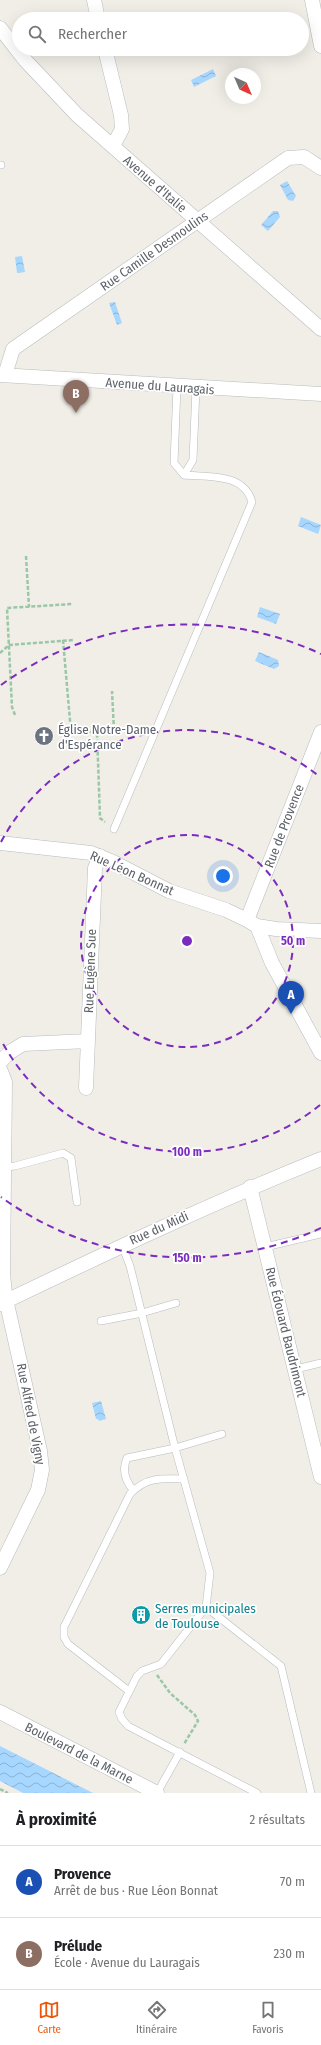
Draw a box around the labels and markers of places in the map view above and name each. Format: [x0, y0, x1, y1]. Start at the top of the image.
pin: B [63, 380, 89, 413]
place label: Église Notre-Dame d'Espérance [58, 722, 156, 752]
church icon: Église Notre-Dame d'Espérance [33, 725, 55, 747]
centre of rings [180, 934, 194, 948]
pin: A [278, 981, 304, 1014]
place label: Serres municipales de Toulouse [155, 1601, 256, 1631]
building icon: Serres municipales de Toulouse [130, 1604, 152, 1626]

